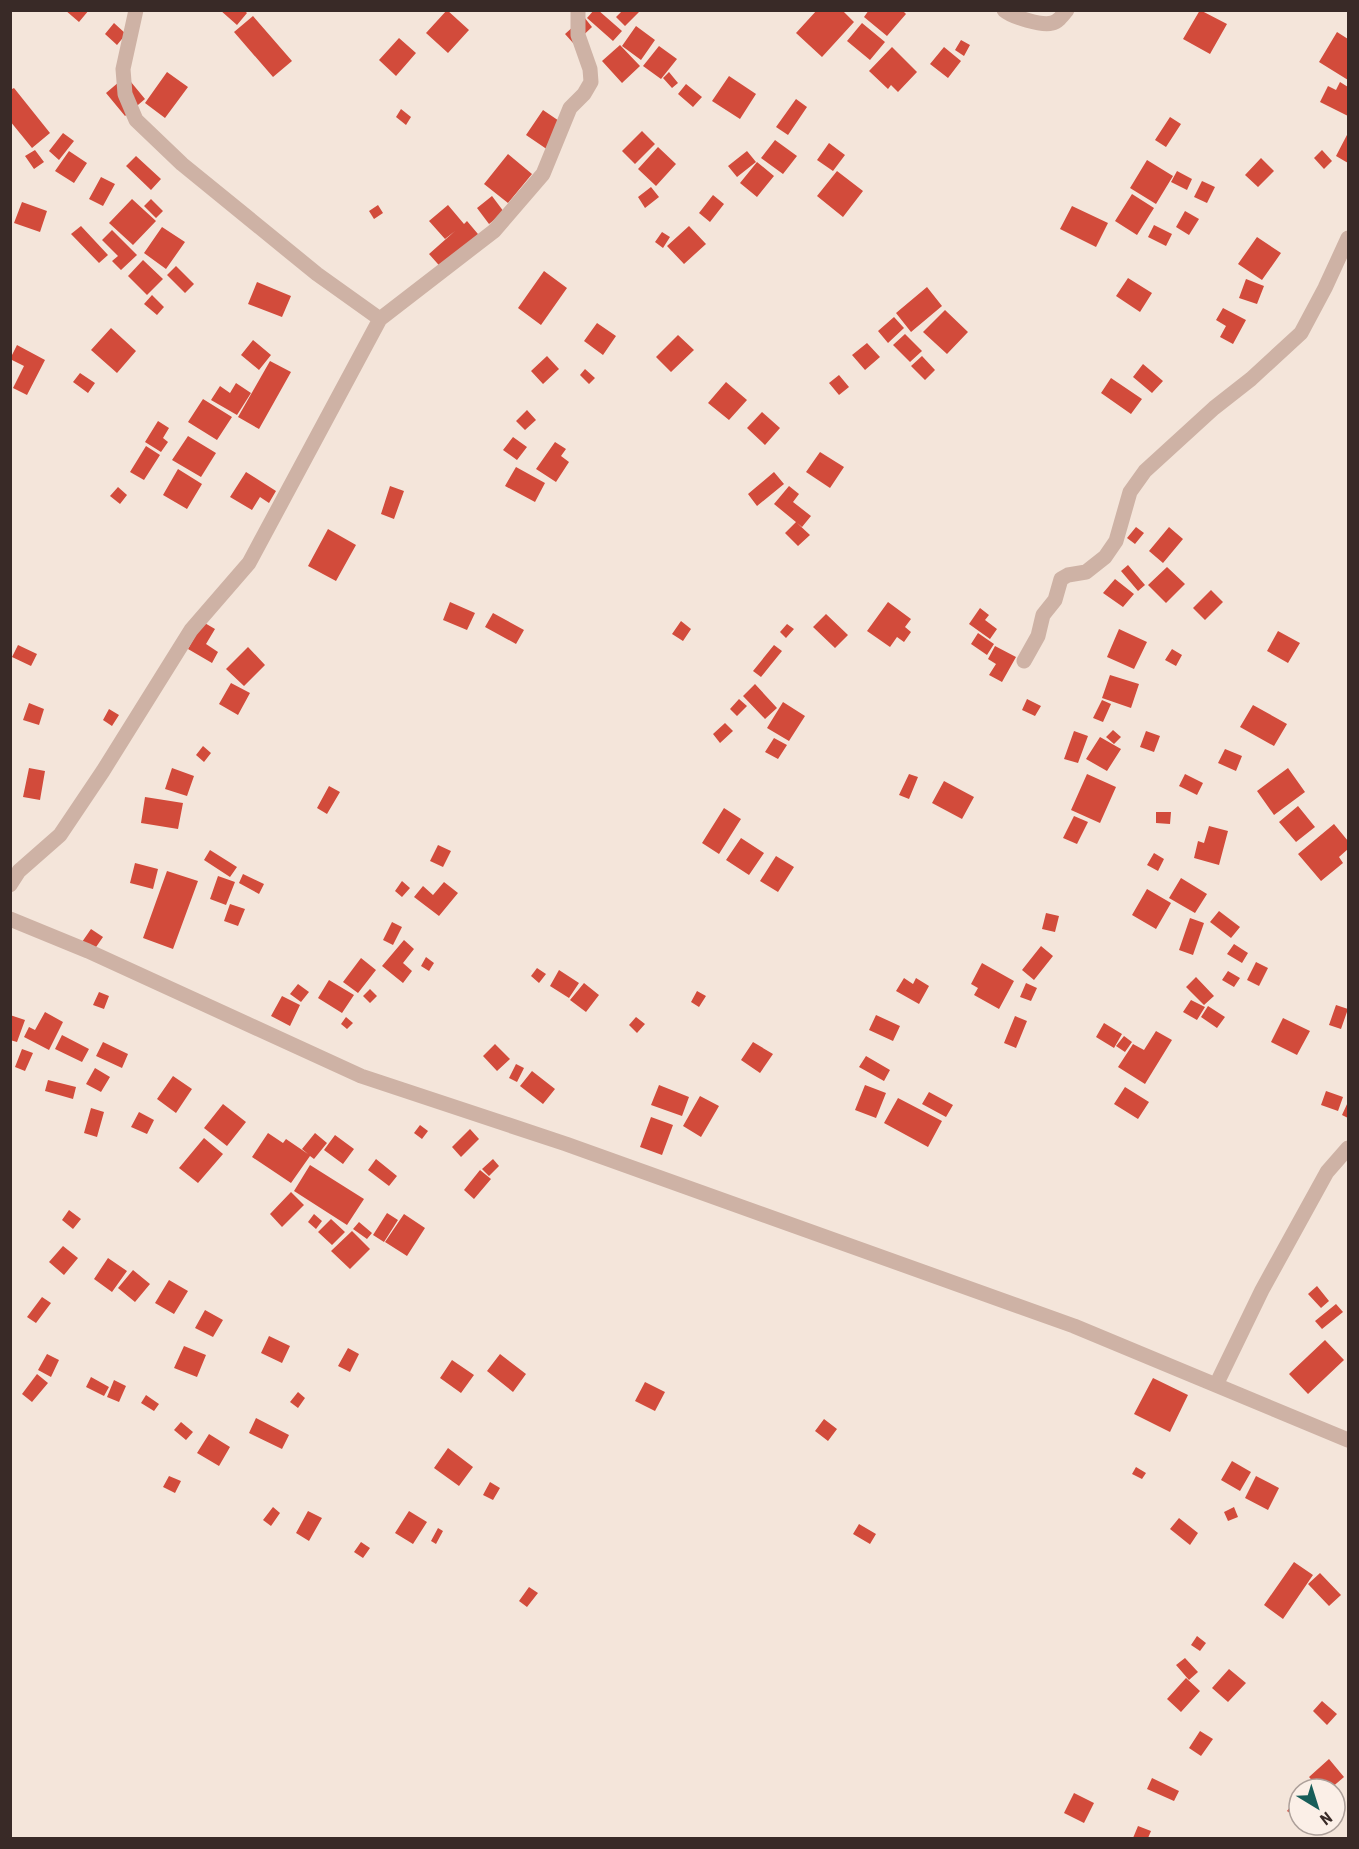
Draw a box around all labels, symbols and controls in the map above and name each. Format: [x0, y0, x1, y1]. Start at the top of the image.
north arrow [1287, 1777, 1347, 1837]
text: N [1316, 1808, 1336, 1829]

